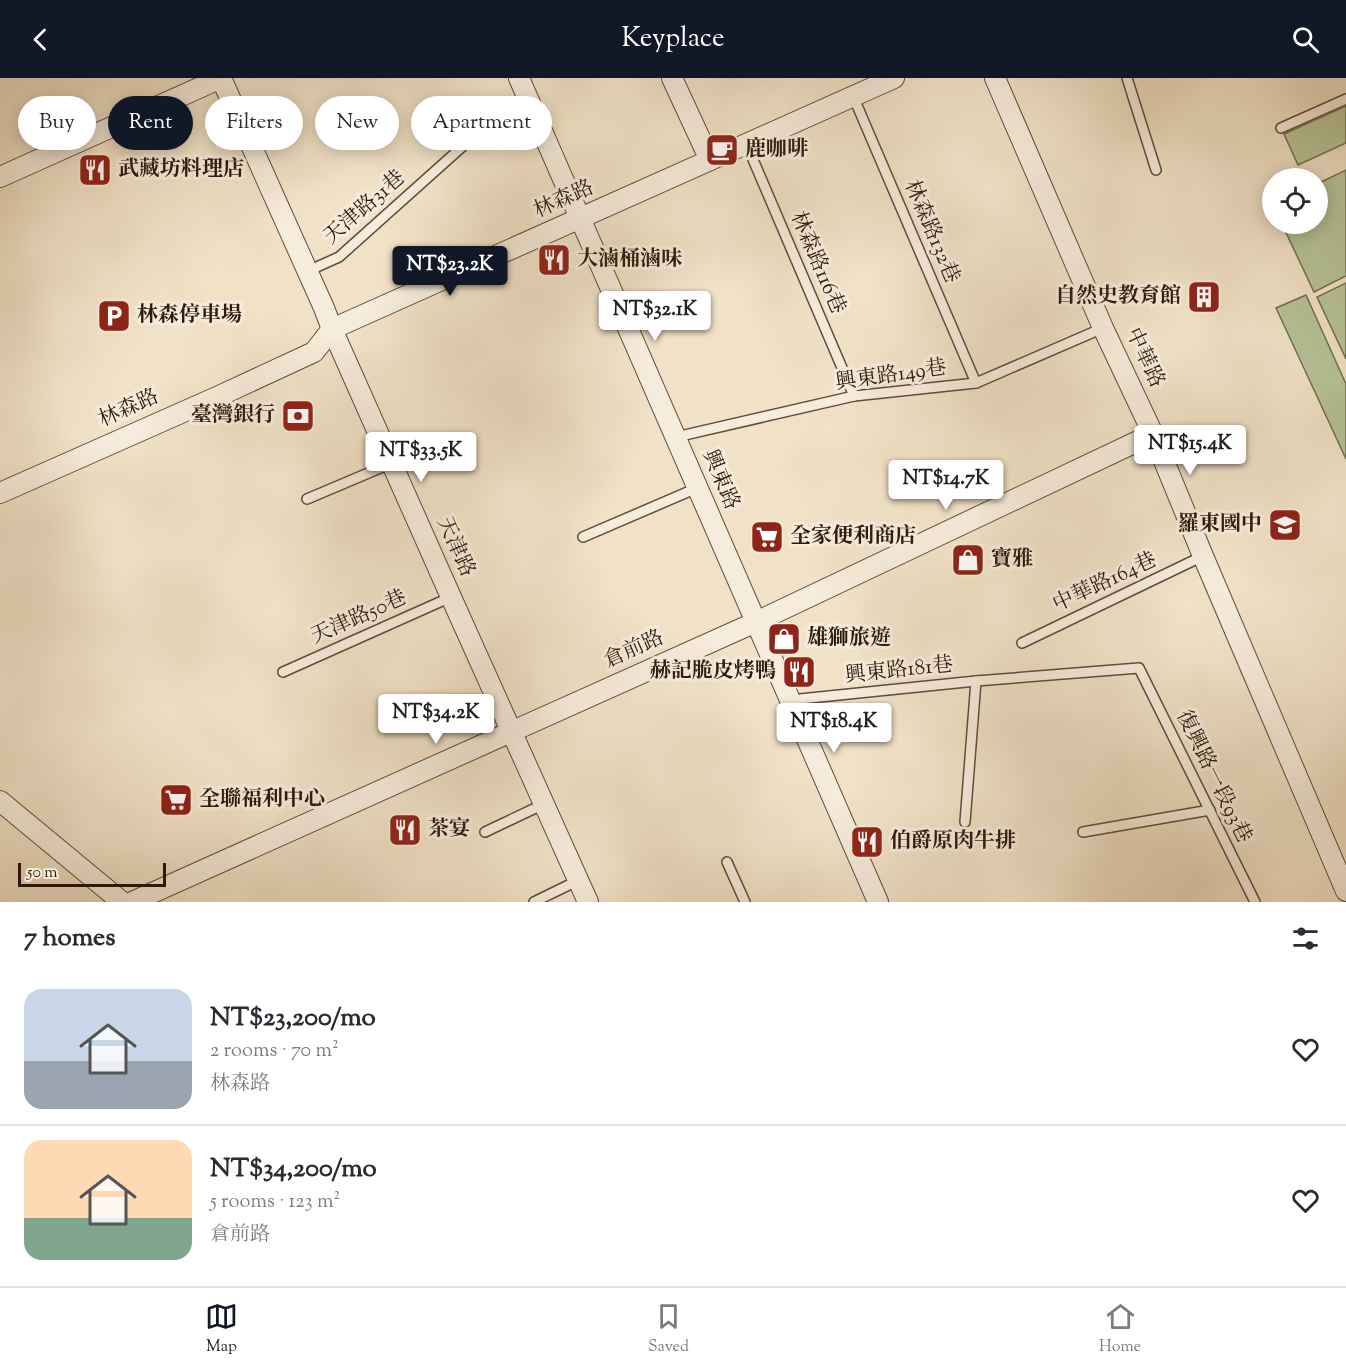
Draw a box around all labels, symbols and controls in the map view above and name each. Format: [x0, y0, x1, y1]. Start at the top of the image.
text: Keyplace [621, 20, 725, 59]
icon: back [24, 23, 57, 56]
icon: search [1289, 23, 1322, 56]
chip: Buy [18, 96, 96, 150]
chip: Rent [108, 96, 193, 150]
chip: Filters [205, 96, 303, 150]
chip: New [315, 96, 399, 150]
chip: Apartment [411, 96, 552, 150]
cafe icon: 鹿咖啡 [704, 132, 740, 168]
place label: 鹿咖啡 [745, 135, 809, 165]
restaurant icon: 武藏坊料理店 [77, 152, 113, 188]
place label: 武藏坊料理店 [118, 155, 244, 185]
street label: 天津路31巷 [318, 164, 412, 252]
map controls [1262, 168, 1328, 234]
button: locate [1262, 168, 1328, 234]
street label: 林森路 [529, 173, 599, 227]
street label: 林森路132巷 [896, 176, 966, 288]
street label: 林森路116巷 [782, 207, 852, 319]
restaurant icon: 大滷桶滷味 [536, 242, 572, 278]
place label: 大滷桶滷味 [577, 245, 683, 275]
pin: NT$23.2K [388, 246, 512, 297]
text: NT$23.2K [407, 251, 494, 280]
building icon: 自然史教育館 [1186, 279, 1222, 315]
place label: 自然史教育館 [1055, 282, 1181, 312]
pin: NT$32.1K [593, 291, 717, 342]
text: NT$32.1K [613, 296, 697, 325]
parking icon: 林森停車場 [96, 298, 132, 334]
place label: 林森停車場 [137, 301, 242, 331]
street label: 中華路 [1117, 323, 1171, 393]
street label: 興東路149巷 [834, 353, 948, 399]
street label: 林森路 [94, 382, 164, 436]
bank icon: 臺灣銀行 [280, 398, 316, 434]
place label: 臺灣銀行 [191, 401, 275, 431]
pin: NT$15.4K [1128, 425, 1252, 476]
text: NT$15.4K [1148, 430, 1232, 459]
pin: NT$33.5K [359, 432, 483, 483]
text: NT$33.5K [379, 437, 463, 466]
street label: 興東路 [694, 445, 746, 515]
pin: NT$14.7K [884, 460, 1008, 511]
text: NT$14.7K [902, 465, 990, 494]
school or university icon: 羅東國中 [1267, 507, 1303, 543]
place label: 羅東國中 [1178, 510, 1262, 540]
street label: 天津路 [428, 512, 482, 582]
supermarket icon: 全家便利商店 [749, 519, 785, 555]
place label: 全家便利商店 [790, 522, 916, 552]
shop icon: 寶雅 [950, 542, 986, 578]
place label: 寶雅 [991, 545, 1033, 575]
street label: 中華路164巷 [1048, 546, 1162, 620]
street label: 天津路50巷 [306, 583, 412, 653]
shop icon: 雄獅旅遊 [766, 621, 802, 657]
street label: 倉前路 [599, 623, 669, 677]
place label: 雄獅旅遊 [807, 624, 891, 654]
street label: 興東路181巷 [843, 650, 955, 692]
restaurant icon: 赫記脆皮烤鴨 [781, 654, 817, 690]
place label: 赫記脆皮烤鴨 [650, 657, 776, 687]
pin: NT$34.2K [374, 694, 498, 745]
text: NT$34.2K [392, 699, 480, 728]
pin: NT$18.4K [772, 703, 896, 754]
street label: 復興路一段93巷 [1168, 705, 1258, 849]
text: NT$18.4K [791, 708, 877, 737]
supermarket icon: 全聯福利中心 [158, 782, 194, 818]
place label: 全聯福利中心 [199, 785, 325, 815]
restaurant icon: 茶宴 [387, 812, 423, 848]
place label: 茶宴 [428, 815, 470, 845]
restaurant icon: 伯爵原肉牛排 [849, 824, 885, 860]
place label: 伯爵原肉牛排 [890, 827, 1016, 857]
scale bar [18, 860, 166, 888]
text: 50 m [27, 862, 58, 885]
text: 7 homes [24, 920, 115, 957]
icon: filters [1289, 922, 1322, 955]
text: NT$23,200/mo [210, 1000, 376, 1037]
icon: home [72, 1013, 144, 1085]
icon: heart [1289, 1033, 1322, 1066]
text: 2 rooms · 70 m² [210, 1037, 339, 1066]
text: 林森路 [210, 1070, 270, 1099]
text: NT$34,200/mo [210, 1151, 377, 1188]
icon: home [72, 1164, 144, 1236]
icon: heart [1289, 1184, 1322, 1217]
text: 5 rooms · 123 m² [210, 1188, 340, 1217]
text: 倉前路 [210, 1221, 270, 1250]
tab: Map [205, 1300, 238, 1359]
tab: Saved [648, 1300, 689, 1359]
tab: Home [1099, 1300, 1141, 1359]

